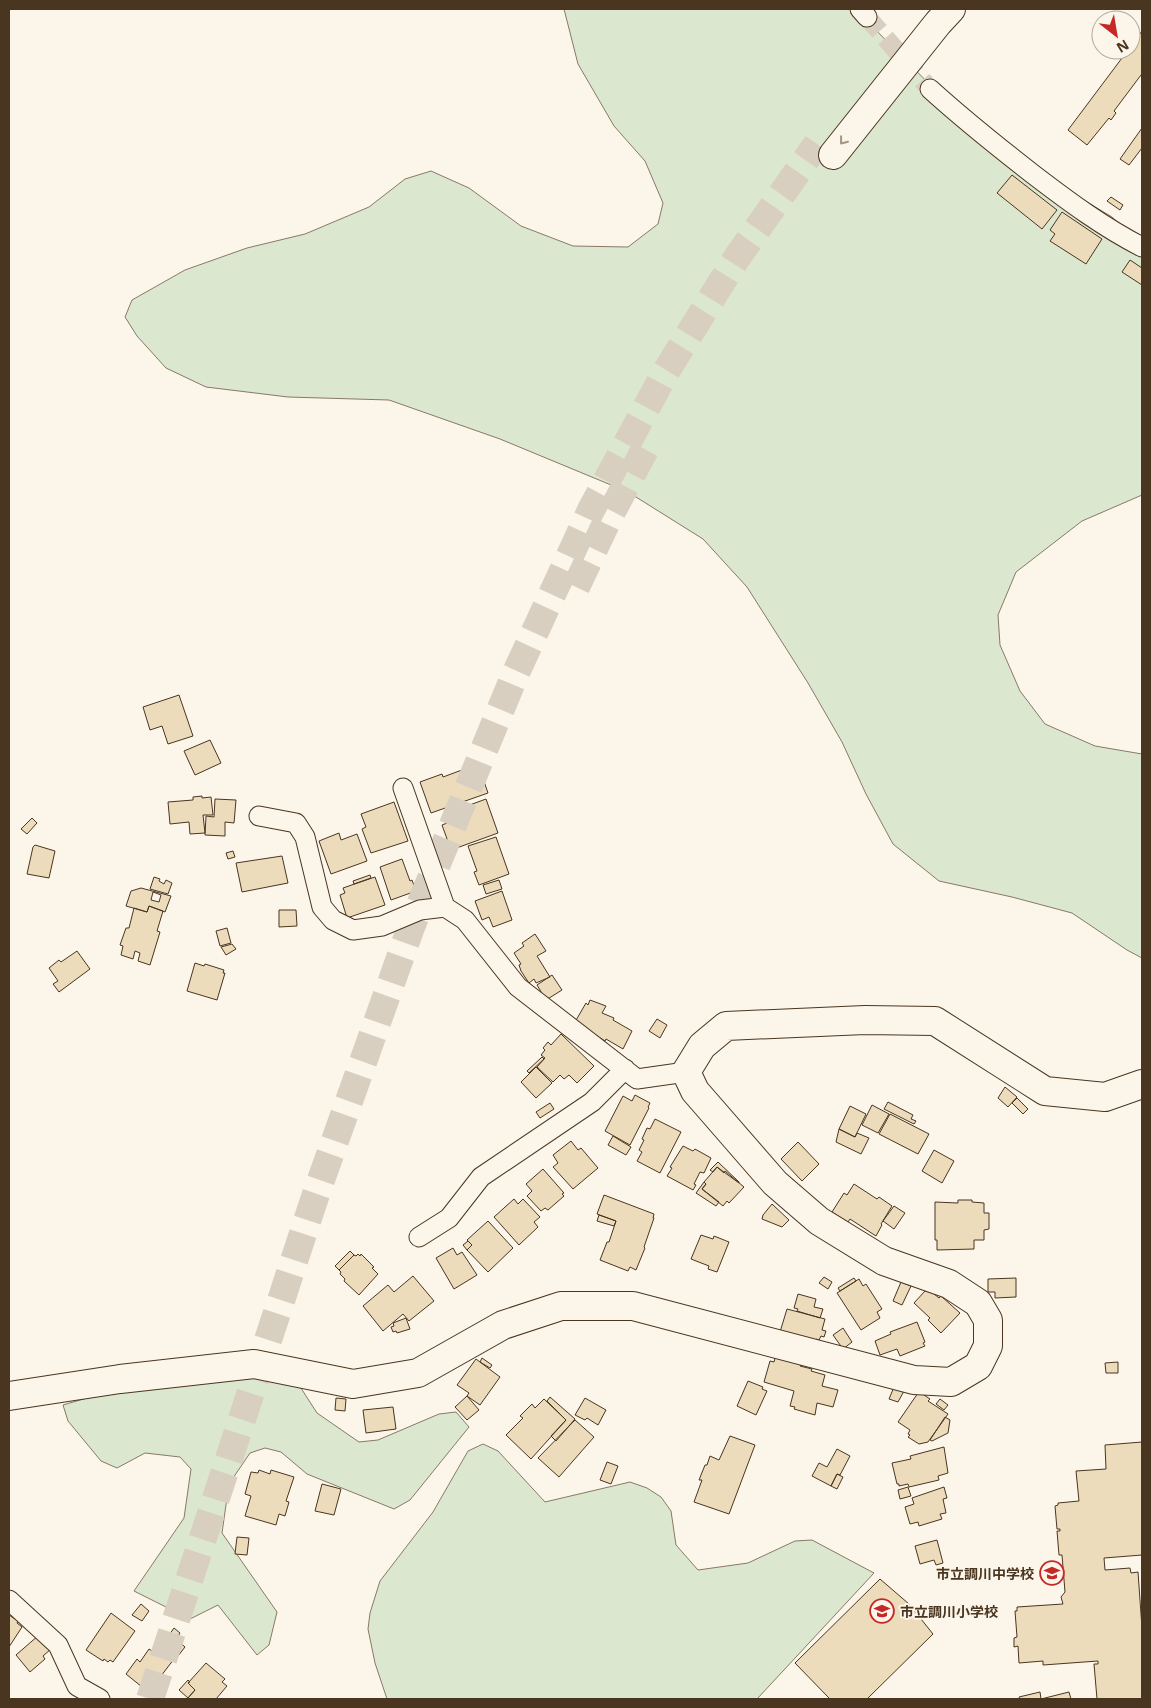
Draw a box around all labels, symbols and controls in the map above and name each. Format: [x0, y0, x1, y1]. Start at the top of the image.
north arrow [1091, 10, 1141, 60]
text: N [1113, 35, 1133, 58]
one-way arrow [840, 135, 849, 145]
school or university icon: 市立調川中学校 [1039, 1560, 1065, 1586]
place label: 市立調川中学校 [936, 1564, 1034, 1583]
school or university icon: 市立調川小学校 [869, 1598, 895, 1624]
place label: 市立調川小学校 [900, 1602, 998, 1621]

